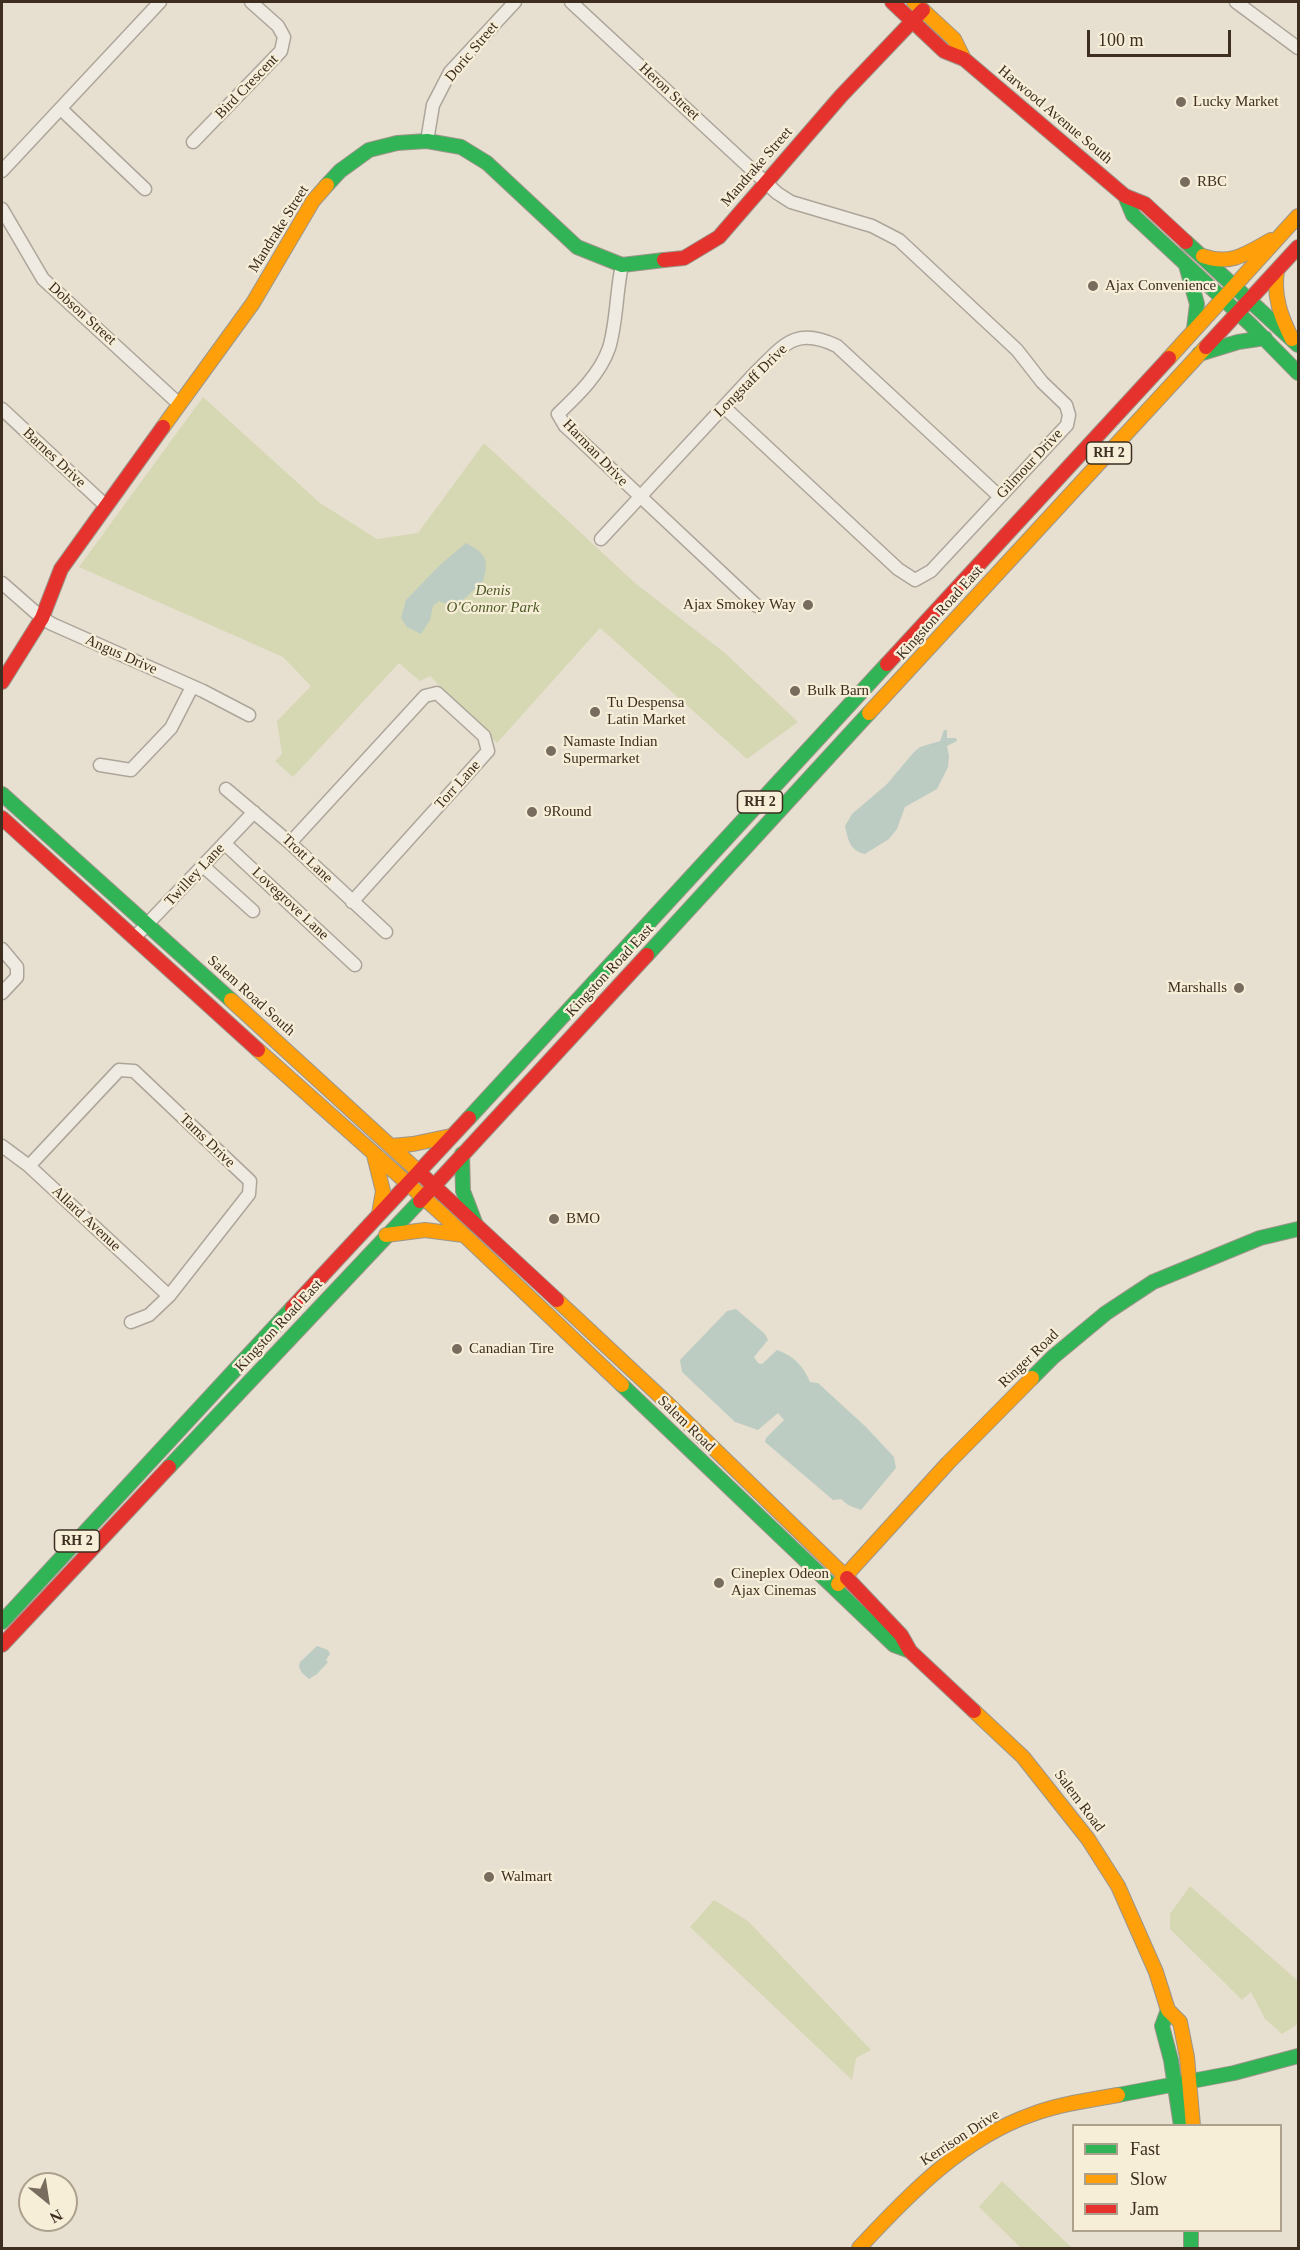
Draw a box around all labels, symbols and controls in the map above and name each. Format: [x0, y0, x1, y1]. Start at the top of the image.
street label: Doric Street [442, 18, 502, 86]
scale bar [1090, 18, 1234, 56]
text: 100 m [1098, 30, 1144, 50]
street label: Bird Crescent [212, 51, 282, 123]
street label: Heron Street [635, 59, 703, 125]
street label: Harwood Avenue South [994, 62, 1116, 168]
place label: Lucky Market [1193, 93, 1278, 111]
marker: Lucky Market [1174, 95, 1188, 109]
street label: Mandrake Street [718, 124, 796, 210]
place label: RBC [1197, 173, 1227, 191]
marker: RBC [1178, 175, 1192, 189]
street label: Mandrake Street [245, 182, 313, 276]
place label: Ajax Convenience [1105, 277, 1216, 295]
street label: Dobson Street [44, 279, 120, 349]
marker: Ajax Convenience [1086, 279, 1100, 293]
street label: Longstaff Drive [711, 341, 791, 421]
street label: Harman Drive [559, 416, 631, 490]
street label: Barnes Drive [19, 424, 89, 492]
street label: Gilmour Drive [993, 425, 1067, 503]
road number: RH 2 [1086, 442, 1132, 464]
street label: Kingston Road East [893, 562, 987, 664]
park label: Denis O'Connor Park [447, 582, 539, 617]
place label: Ajax Smokey Way [683, 596, 796, 614]
marker: Ajax Smokey Way [801, 598, 815, 612]
street label: Angus Drive [82, 631, 160, 679]
place label: Bulk Barn [807, 682, 869, 700]
marker: Bulk Barn [788, 684, 802, 698]
place label: Tu Despensa Latin Market [607, 694, 686, 729]
marker: Tu Despensa Latin Market [588, 705, 602, 719]
place label: Namaste Indian Supermarket [563, 733, 658, 768]
marker: Namaste Indian Supermarket [544, 744, 558, 758]
street label: Torr Lane [431, 757, 485, 813]
road number: RH 2 [738, 791, 783, 813]
place label: 9Round [544, 803, 592, 821]
marker: 9Round [525, 805, 539, 819]
street label: Trott Lane [278, 831, 336, 887]
street label: Twilley Lane [161, 840, 229, 910]
street label: Lovegrove Lane [248, 864, 332, 944]
street label: Kingston Road East [563, 921, 657, 1021]
street label: Salem Road South [203, 952, 299, 1040]
place label: Marshalls [1168, 979, 1227, 997]
marker: Marshalls [1232, 981, 1246, 995]
street label: Tams Drive [176, 1110, 238, 1172]
street label: Allard Avenue [48, 1183, 124, 1255]
place label: BMO [566, 1210, 600, 1228]
marker: BMO [547, 1212, 561, 1226]
street label: Kingston Road East [232, 1276, 326, 1376]
street label: Ringer Road [995, 1326, 1063, 1392]
place label: Canadian Tire [469, 1340, 554, 1358]
marker: Canadian Tire [450, 1342, 464, 1356]
street label: Salem Road [654, 1392, 718, 1456]
road number: RH 2 [54, 1530, 100, 1552]
place label: Cineplex Odeon Ajax Cinemas [731, 1565, 829, 1600]
marker: Cineplex Odeon Ajax Cinemas [712, 1576, 726, 1590]
street label: Salem Road [1050, 1766, 1108, 1836]
place label: Walmart [501, 1868, 552, 1886]
marker: Walmart [482, 1870, 496, 1884]
street label: Kerrison Drive [917, 2106, 1003, 2170]
legend [1072, 2124, 1282, 2232]
text: Fast [1130, 2139, 1160, 2159]
text: Slow [1130, 2169, 1167, 2189]
north arrow [18, 2172, 78, 2232]
text: Jam [1130, 2199, 1159, 2219]
text: N [47, 2206, 66, 2227]

